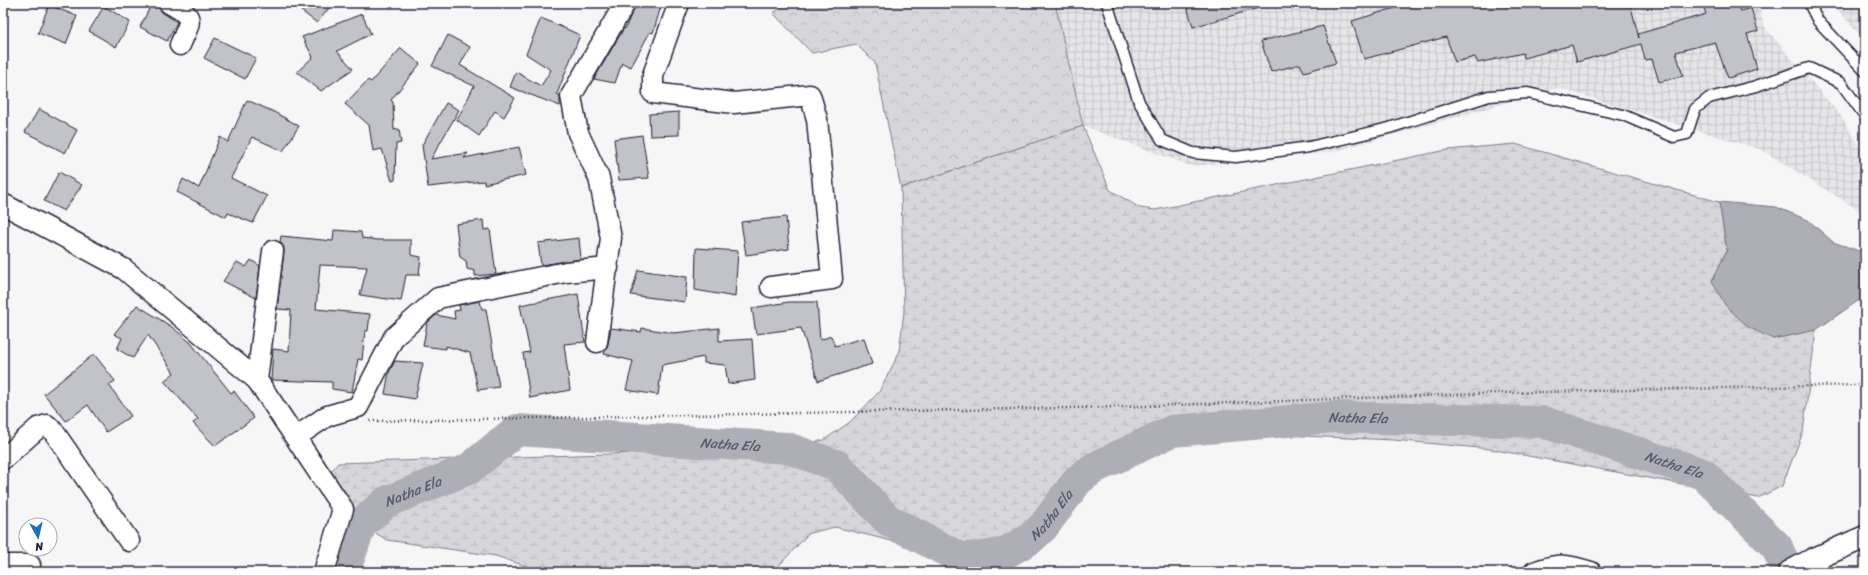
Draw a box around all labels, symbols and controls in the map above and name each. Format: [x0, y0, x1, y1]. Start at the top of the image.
water label: Natha Ela [1327, 404, 1390, 431]
water label: Natha Ela [700, 430, 763, 459]
water label: Natha Ela [1642, 443, 1708, 486]
water label: Natha Ela [380, 468, 447, 514]
water label: Natha Ela [1023, 483, 1081, 547]
north arrow [18, 517, 58, 557]
text: N [34, 536, 45, 556]

